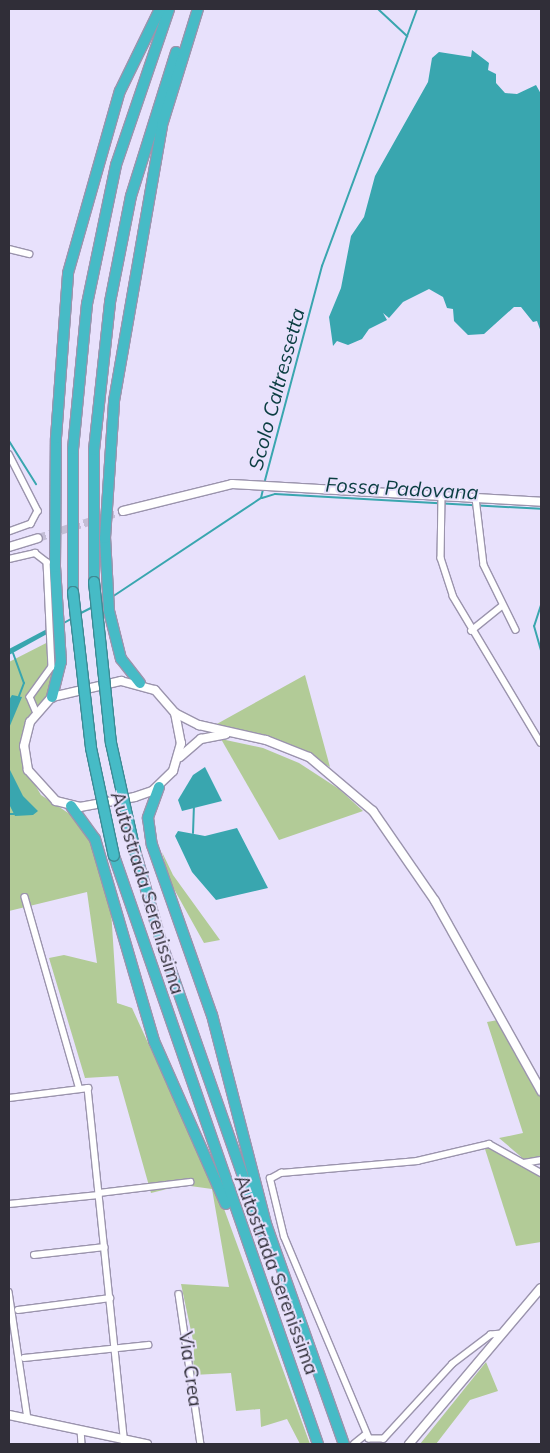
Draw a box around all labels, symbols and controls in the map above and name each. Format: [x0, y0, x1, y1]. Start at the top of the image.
water label: Scolo Caltressetta [243, 305, 309, 473]
water label: Fossa Padovana [325, 472, 479, 504]
street label: Autostrada Serenissima [105, 789, 189, 997]
street label: Autostrada Serenissima [229, 1172, 323, 1378]
street label: Via Crea [173, 1330, 207, 1408]

